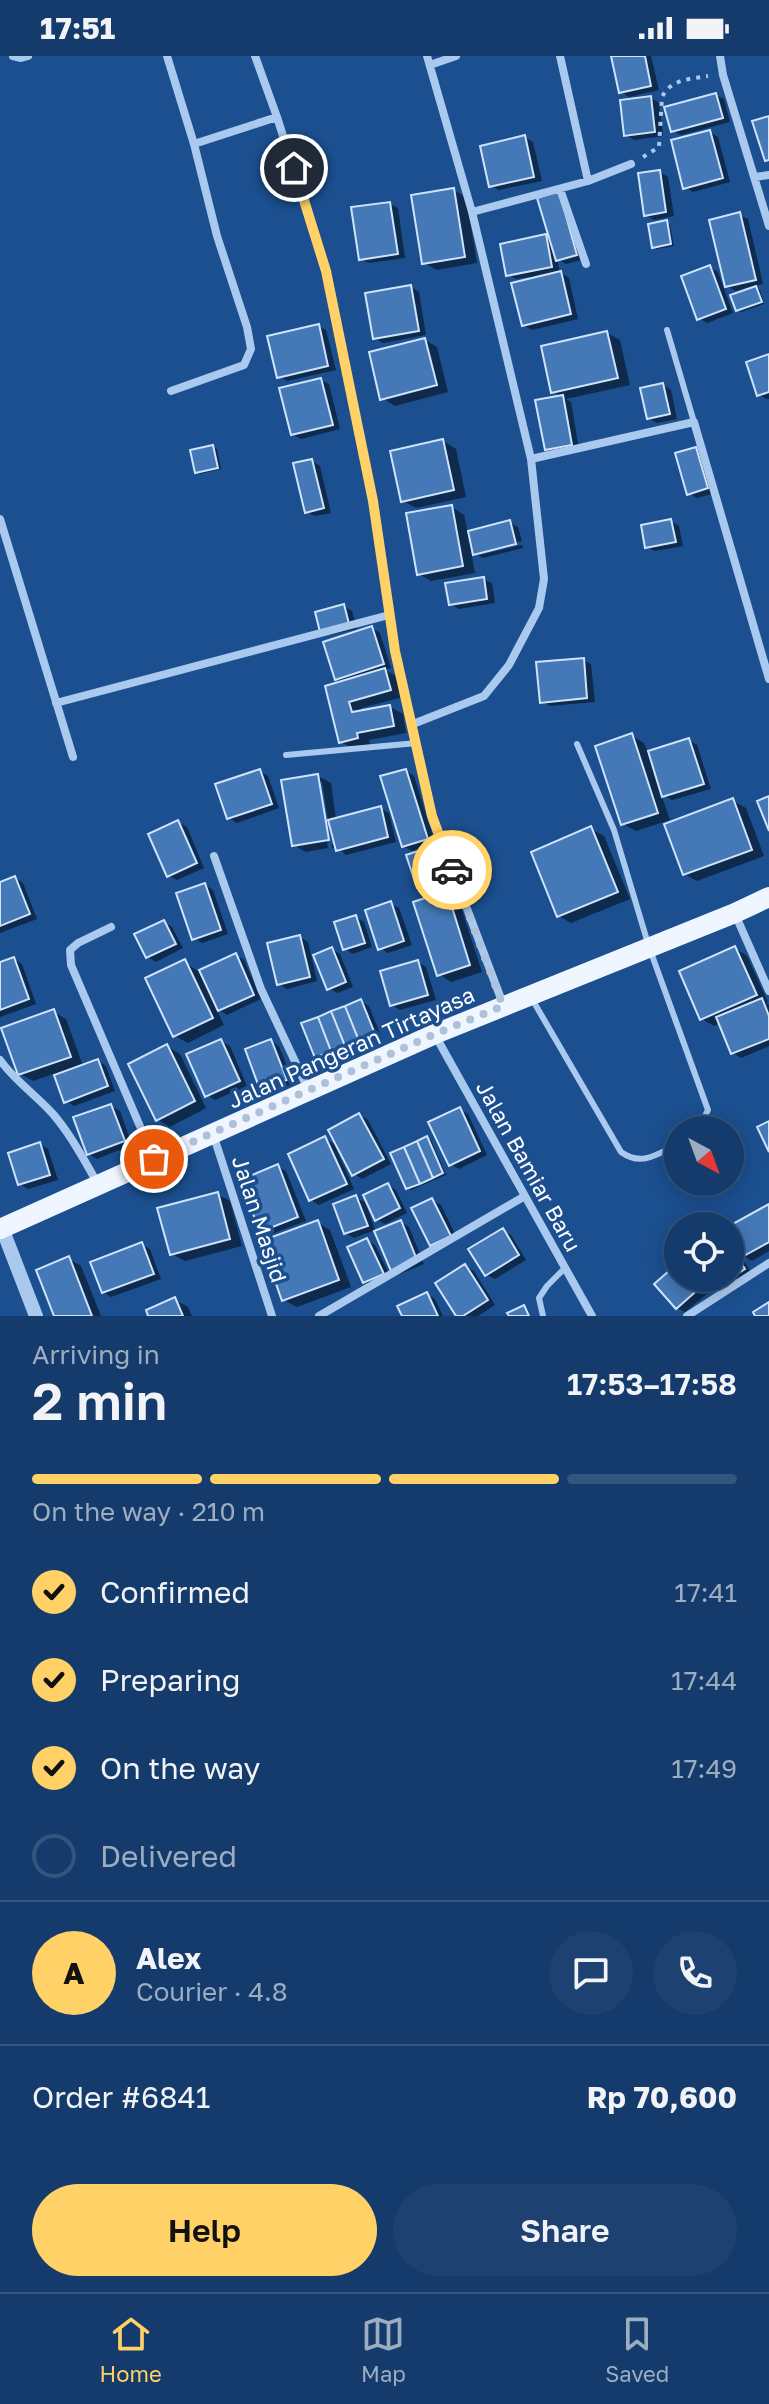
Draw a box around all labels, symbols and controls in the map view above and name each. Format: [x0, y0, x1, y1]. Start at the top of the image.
text: 17:51 [40, 10, 115, 46]
pin [260, 134, 328, 202]
icon: home [272, 146, 316, 190]
courier [412, 830, 492, 910]
icon: car [430, 848, 474, 892]
street label: Jalan Pangeran Tirtayasa [224, 980, 478, 1114]
street label: Jalan Bamiar Baru [471, 1076, 587, 1256]
north arrow [664, 1116, 744, 1196]
map controls [664, 1116, 744, 1292]
pin [120, 1125, 188, 1193]
icon: bag [132, 1137, 176, 1181]
street label: Jalan Masjid [227, 1152, 293, 1286]
button: locate [664, 1212, 744, 1292]
text: Arriving in [32, 1339, 160, 1370]
text: 17:53–17:58 [567, 1366, 737, 1402]
text: 2 min [32, 1369, 167, 1431]
text: On the way · 210 m [32, 1496, 265, 1527]
icon: check [32, 1570, 76, 1614]
text: Confirmed [100, 1574, 250, 1610]
text: 17:41 [674, 1577, 737, 1608]
icon: check [32, 1658, 76, 1702]
text: Preparing [100, 1662, 241, 1698]
text: 17:44 [671, 1665, 737, 1696]
icon: check [32, 1746, 76, 1790]
text: On the way [100, 1750, 260, 1786]
text: 17:49 [671, 1753, 737, 1784]
text: Delivered [100, 1838, 237, 1874]
button: chat [549, 1931, 633, 2015]
button: phone [653, 1931, 737, 2015]
text: Alex [136, 1940, 201, 1976]
text: A [63, 1955, 85, 1991]
text: Courier · 4.8 [136, 1976, 288, 2007]
text: Order #6841 [32, 2079, 210, 2115]
text: Rp 70,600 [587, 2079, 737, 2115]
button: Help [32, 2184, 377, 2276]
button: Share [393, 2184, 737, 2276]
tab: Home [100, 2312, 162, 2387]
tab: Map [361, 2312, 406, 2387]
tab: Saved [605, 2312, 669, 2387]

